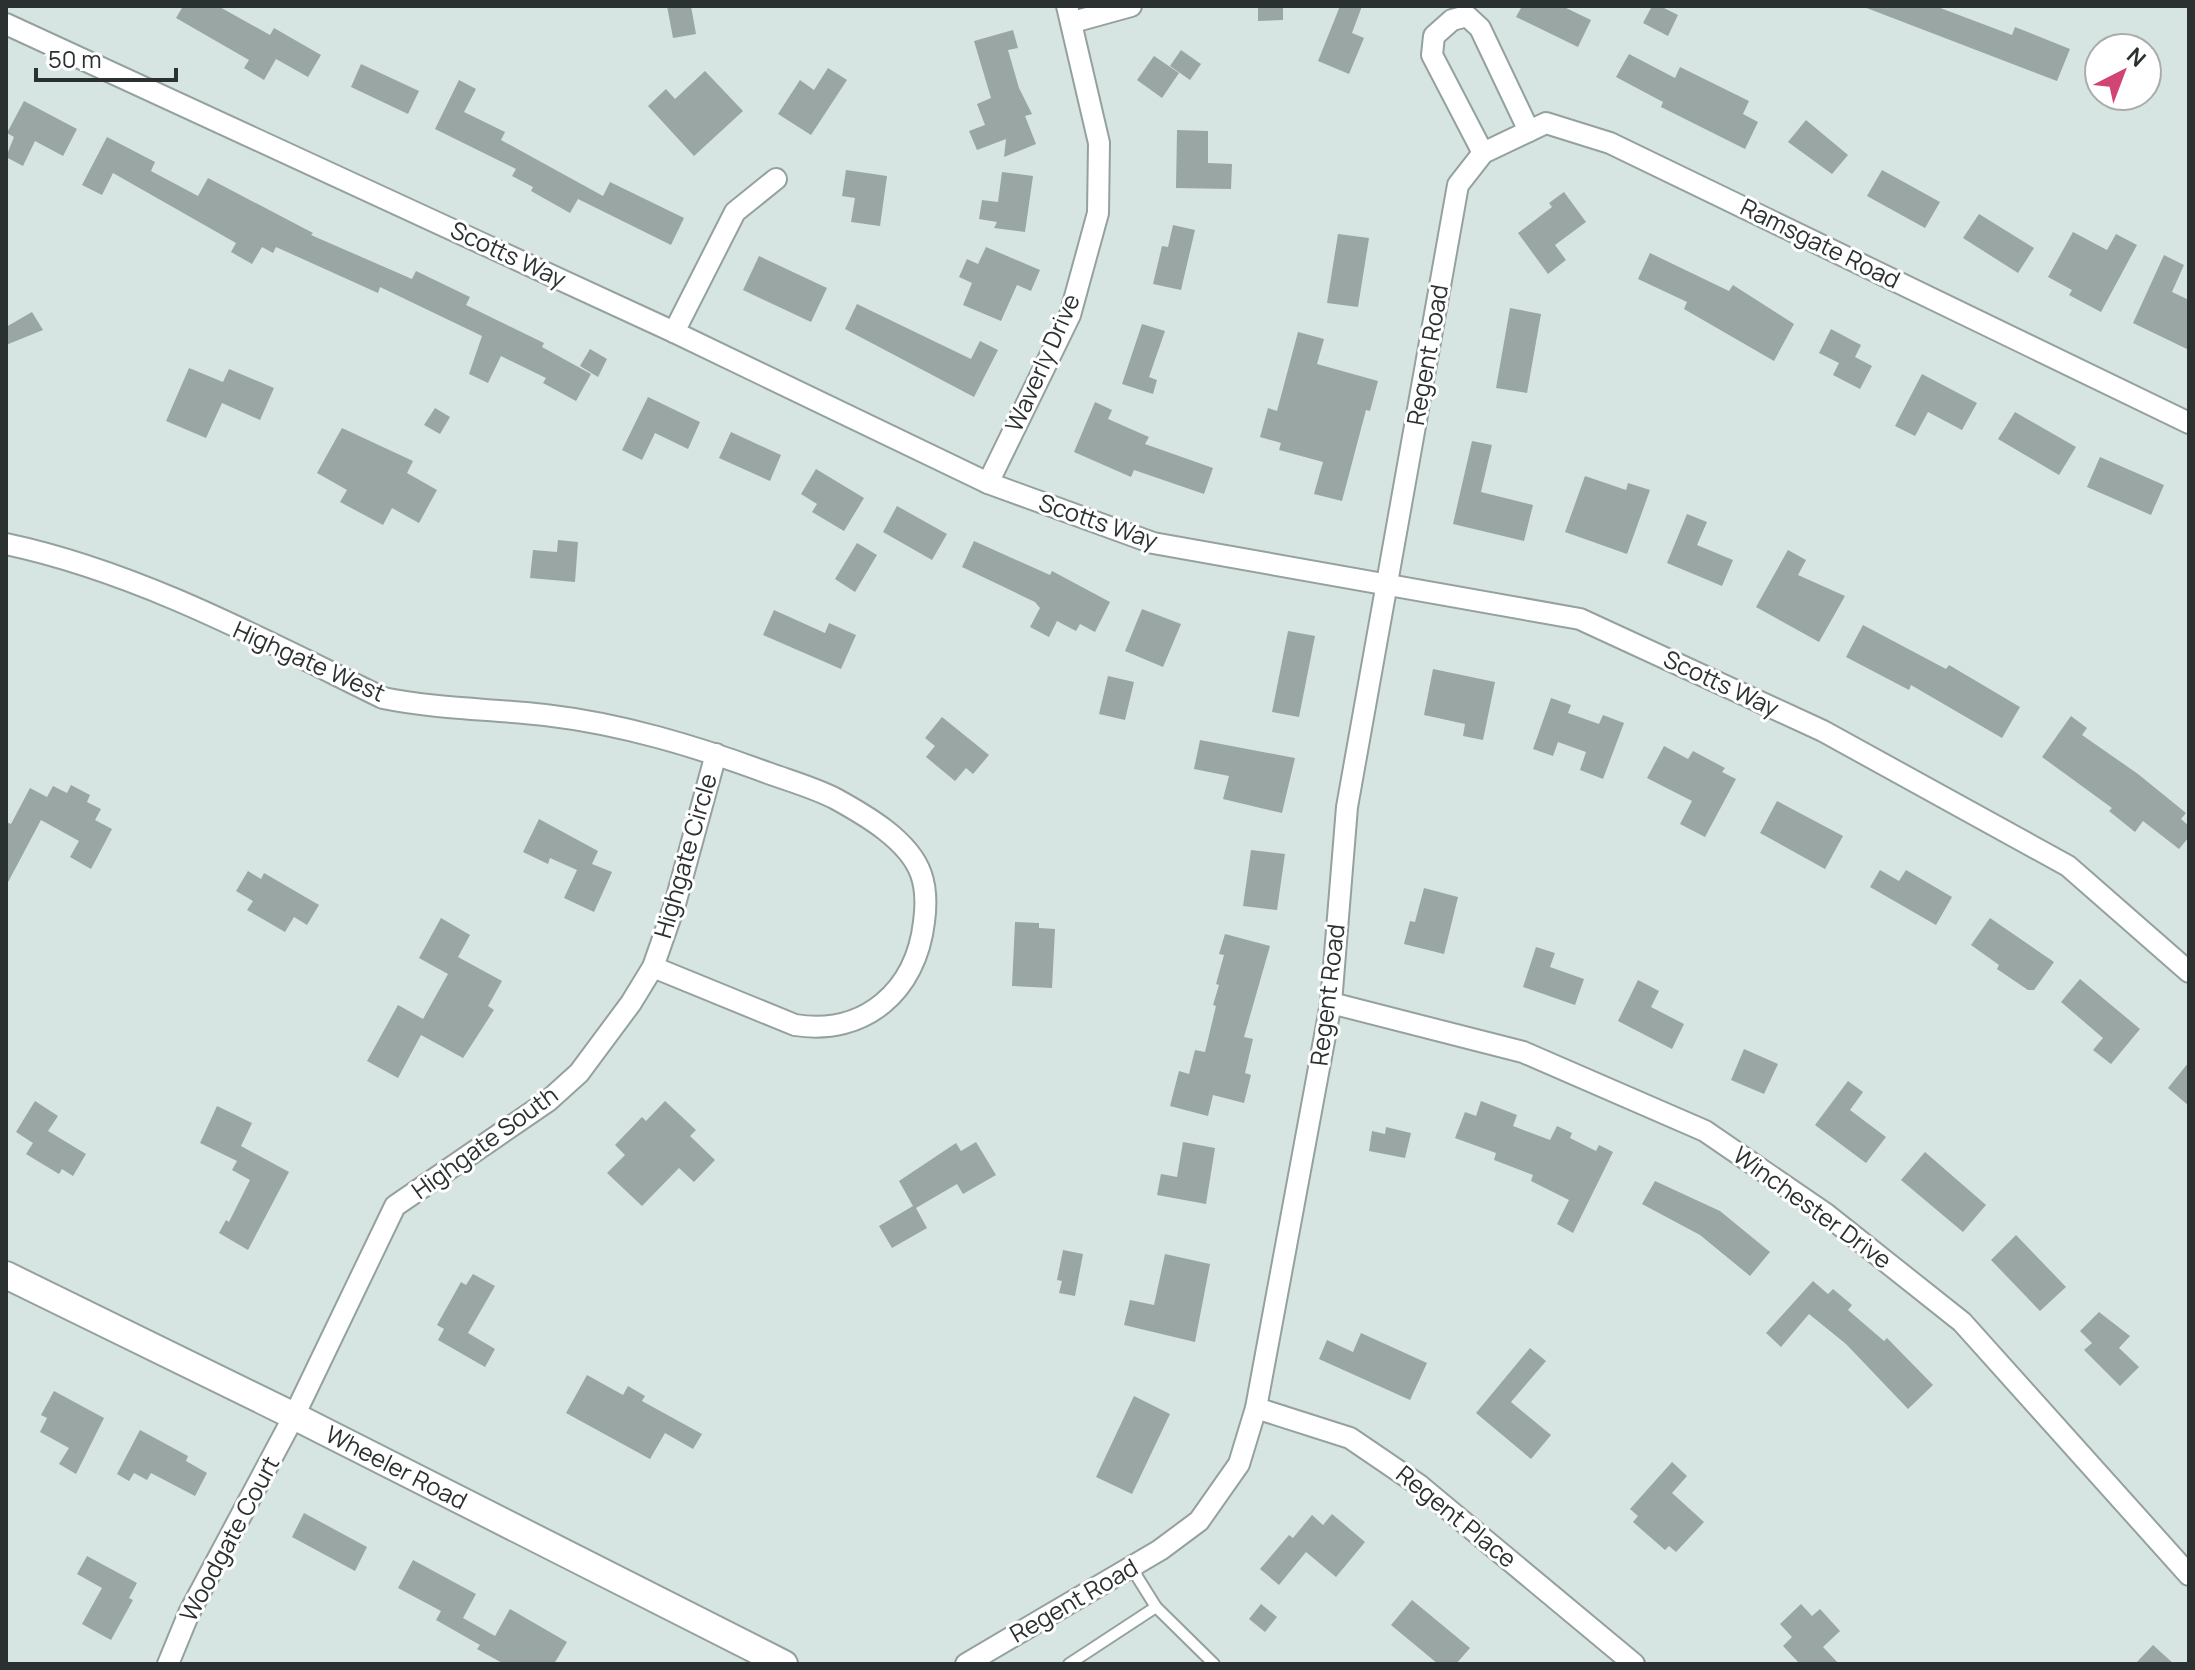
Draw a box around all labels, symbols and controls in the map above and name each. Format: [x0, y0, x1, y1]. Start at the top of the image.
scale bar [36, 32, 176, 82]
north arrow [2083, 32, 2163, 112]
text: N [2120, 41, 2152, 74]
text: 50 m [48, 42, 102, 75]
street label: Ramsgate Road [1735, 190, 1906, 296]
street label: Scotts Way [446, 213, 572, 295]
street label: Regent Road [1398, 282, 1455, 428]
street label: Waverly Drive [996, 288, 1087, 437]
street label: Scotts Way [1035, 485, 1163, 556]
street label: Highgate West [228, 612, 391, 709]
street label: Scotts Way [1659, 642, 1785, 724]
street label: Highgate Circle [645, 769, 724, 942]
street label: Regent Road [1301, 922, 1352, 1068]
street label: Highgate South [404, 1078, 564, 1206]
street label: Winchester Drive [1727, 1138, 1899, 1276]
street label: Wheeler Road [320, 1417, 473, 1516]
street label: Woodgate Court [171, 1450, 286, 1627]
street label: Regent Place [1390, 1457, 1524, 1575]
street label: Regent Road [1003, 1550, 1143, 1650]

